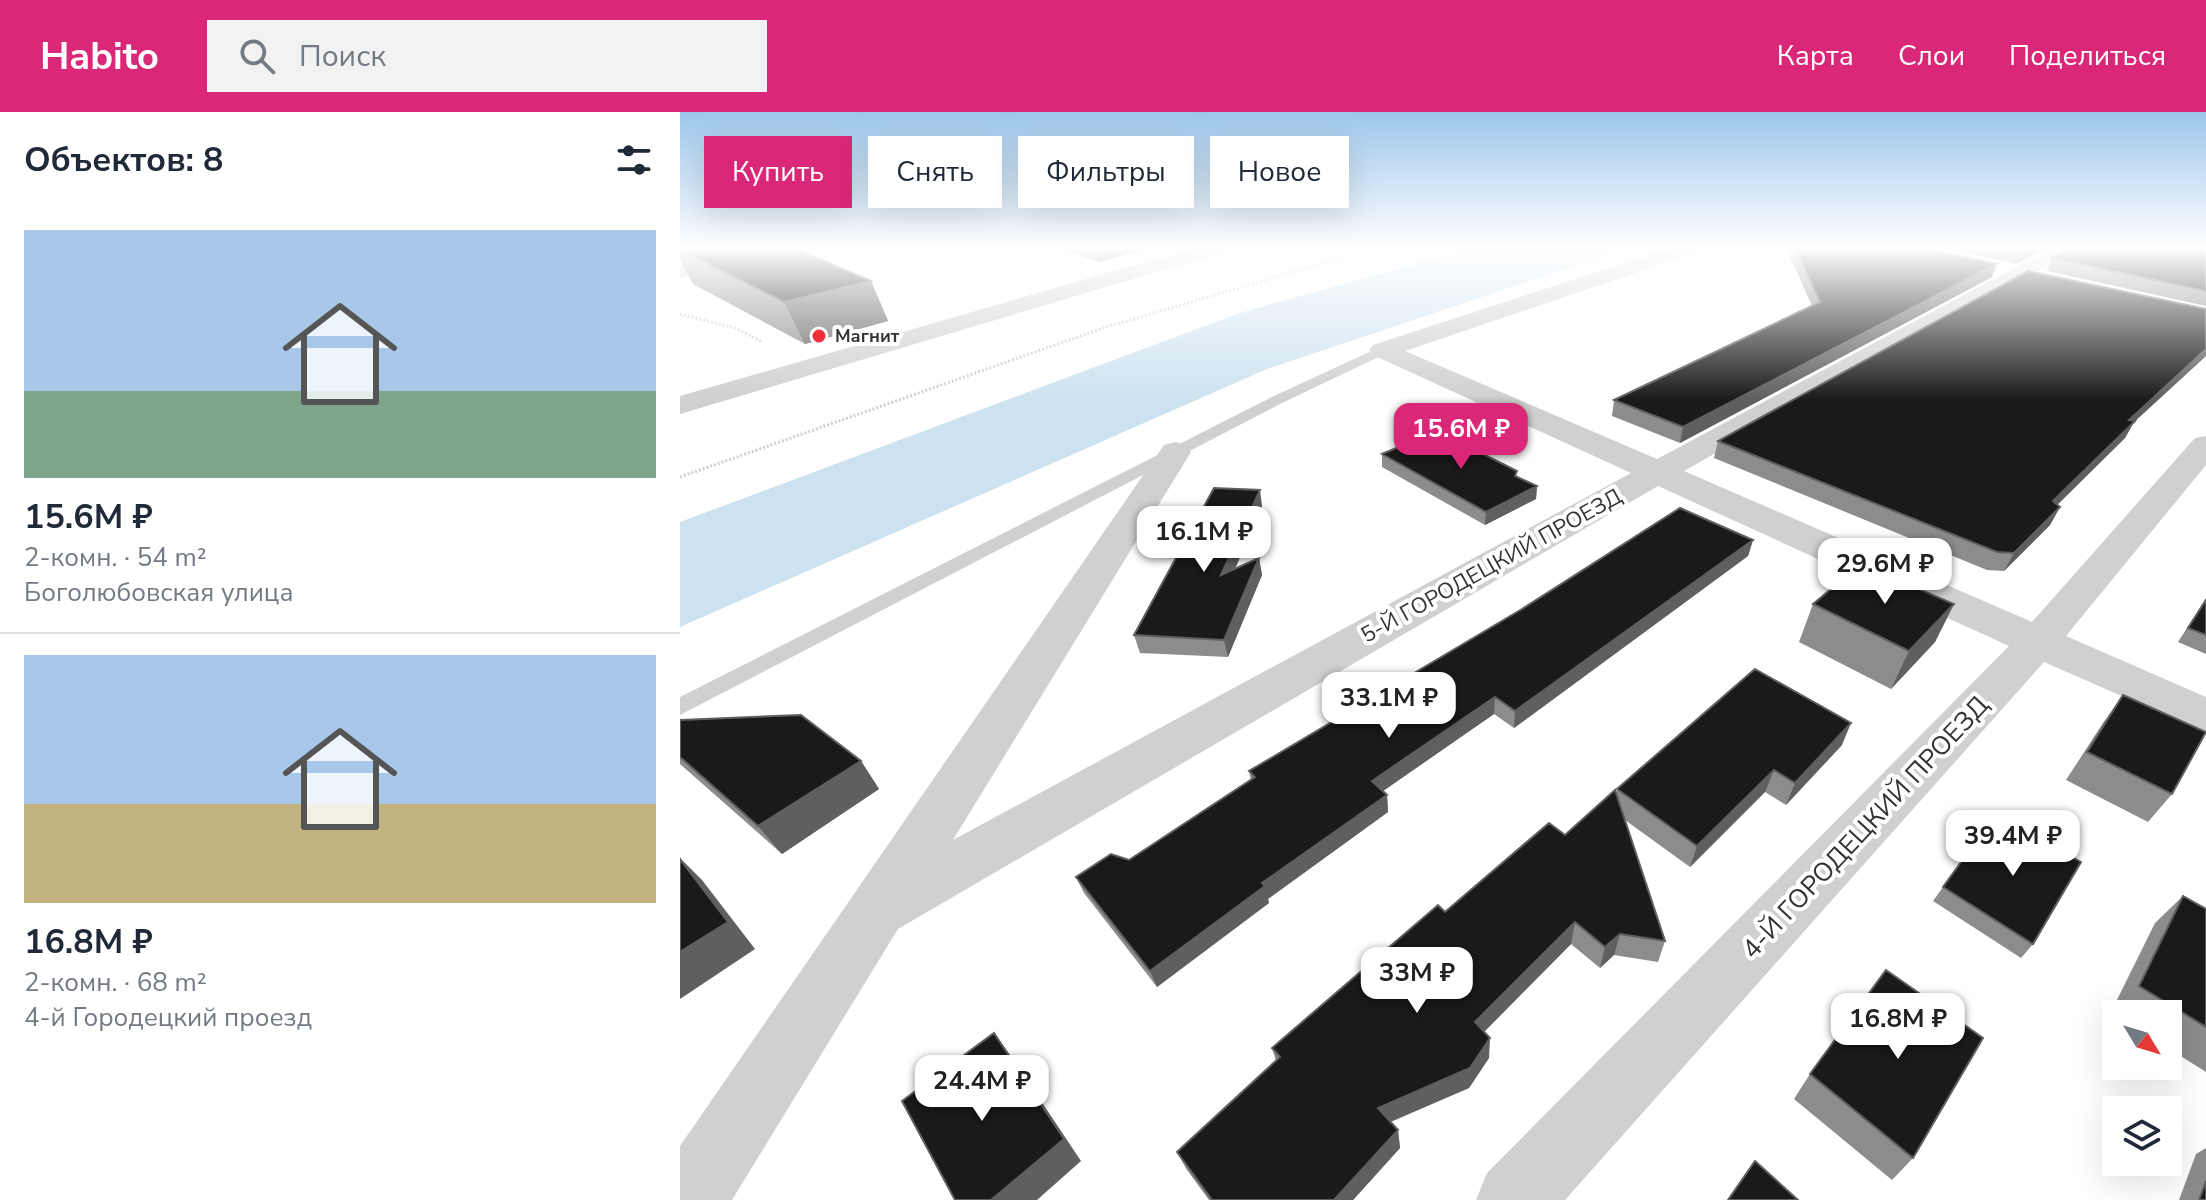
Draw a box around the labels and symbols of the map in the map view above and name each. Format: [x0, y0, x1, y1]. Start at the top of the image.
place label: Магнит [835, 324, 900, 348]
marker: Магнит [810, 327, 828, 345]
pin: 15.6M ₽ [1387, 403, 1535, 471]
street label: 5-Й ГОРОДЕЦКИЙ ПРОЕЗД [1356, 481, 1627, 650]
pin: 16.1M ₽ [1130, 506, 1278, 574]
pin: 29.6M ₽ [1811, 538, 1959, 606]
pin: 33.1M ₽ [1315, 672, 1463, 740]
street label: 4-Й ГОРОДЕЦКИЙ ПРОЕЗД [1734, 688, 1997, 966]
pin: 39.4M ₽ [1939, 810, 2087, 878]
pin: 33M ₽ [1361, 947, 1473, 1015]
pin: 16.8M ₽ [1824, 993, 1972, 1061]
north arrow [2102, 1000, 2182, 1080]
pin: 24.4M ₽ [908, 1055, 1056, 1123]

